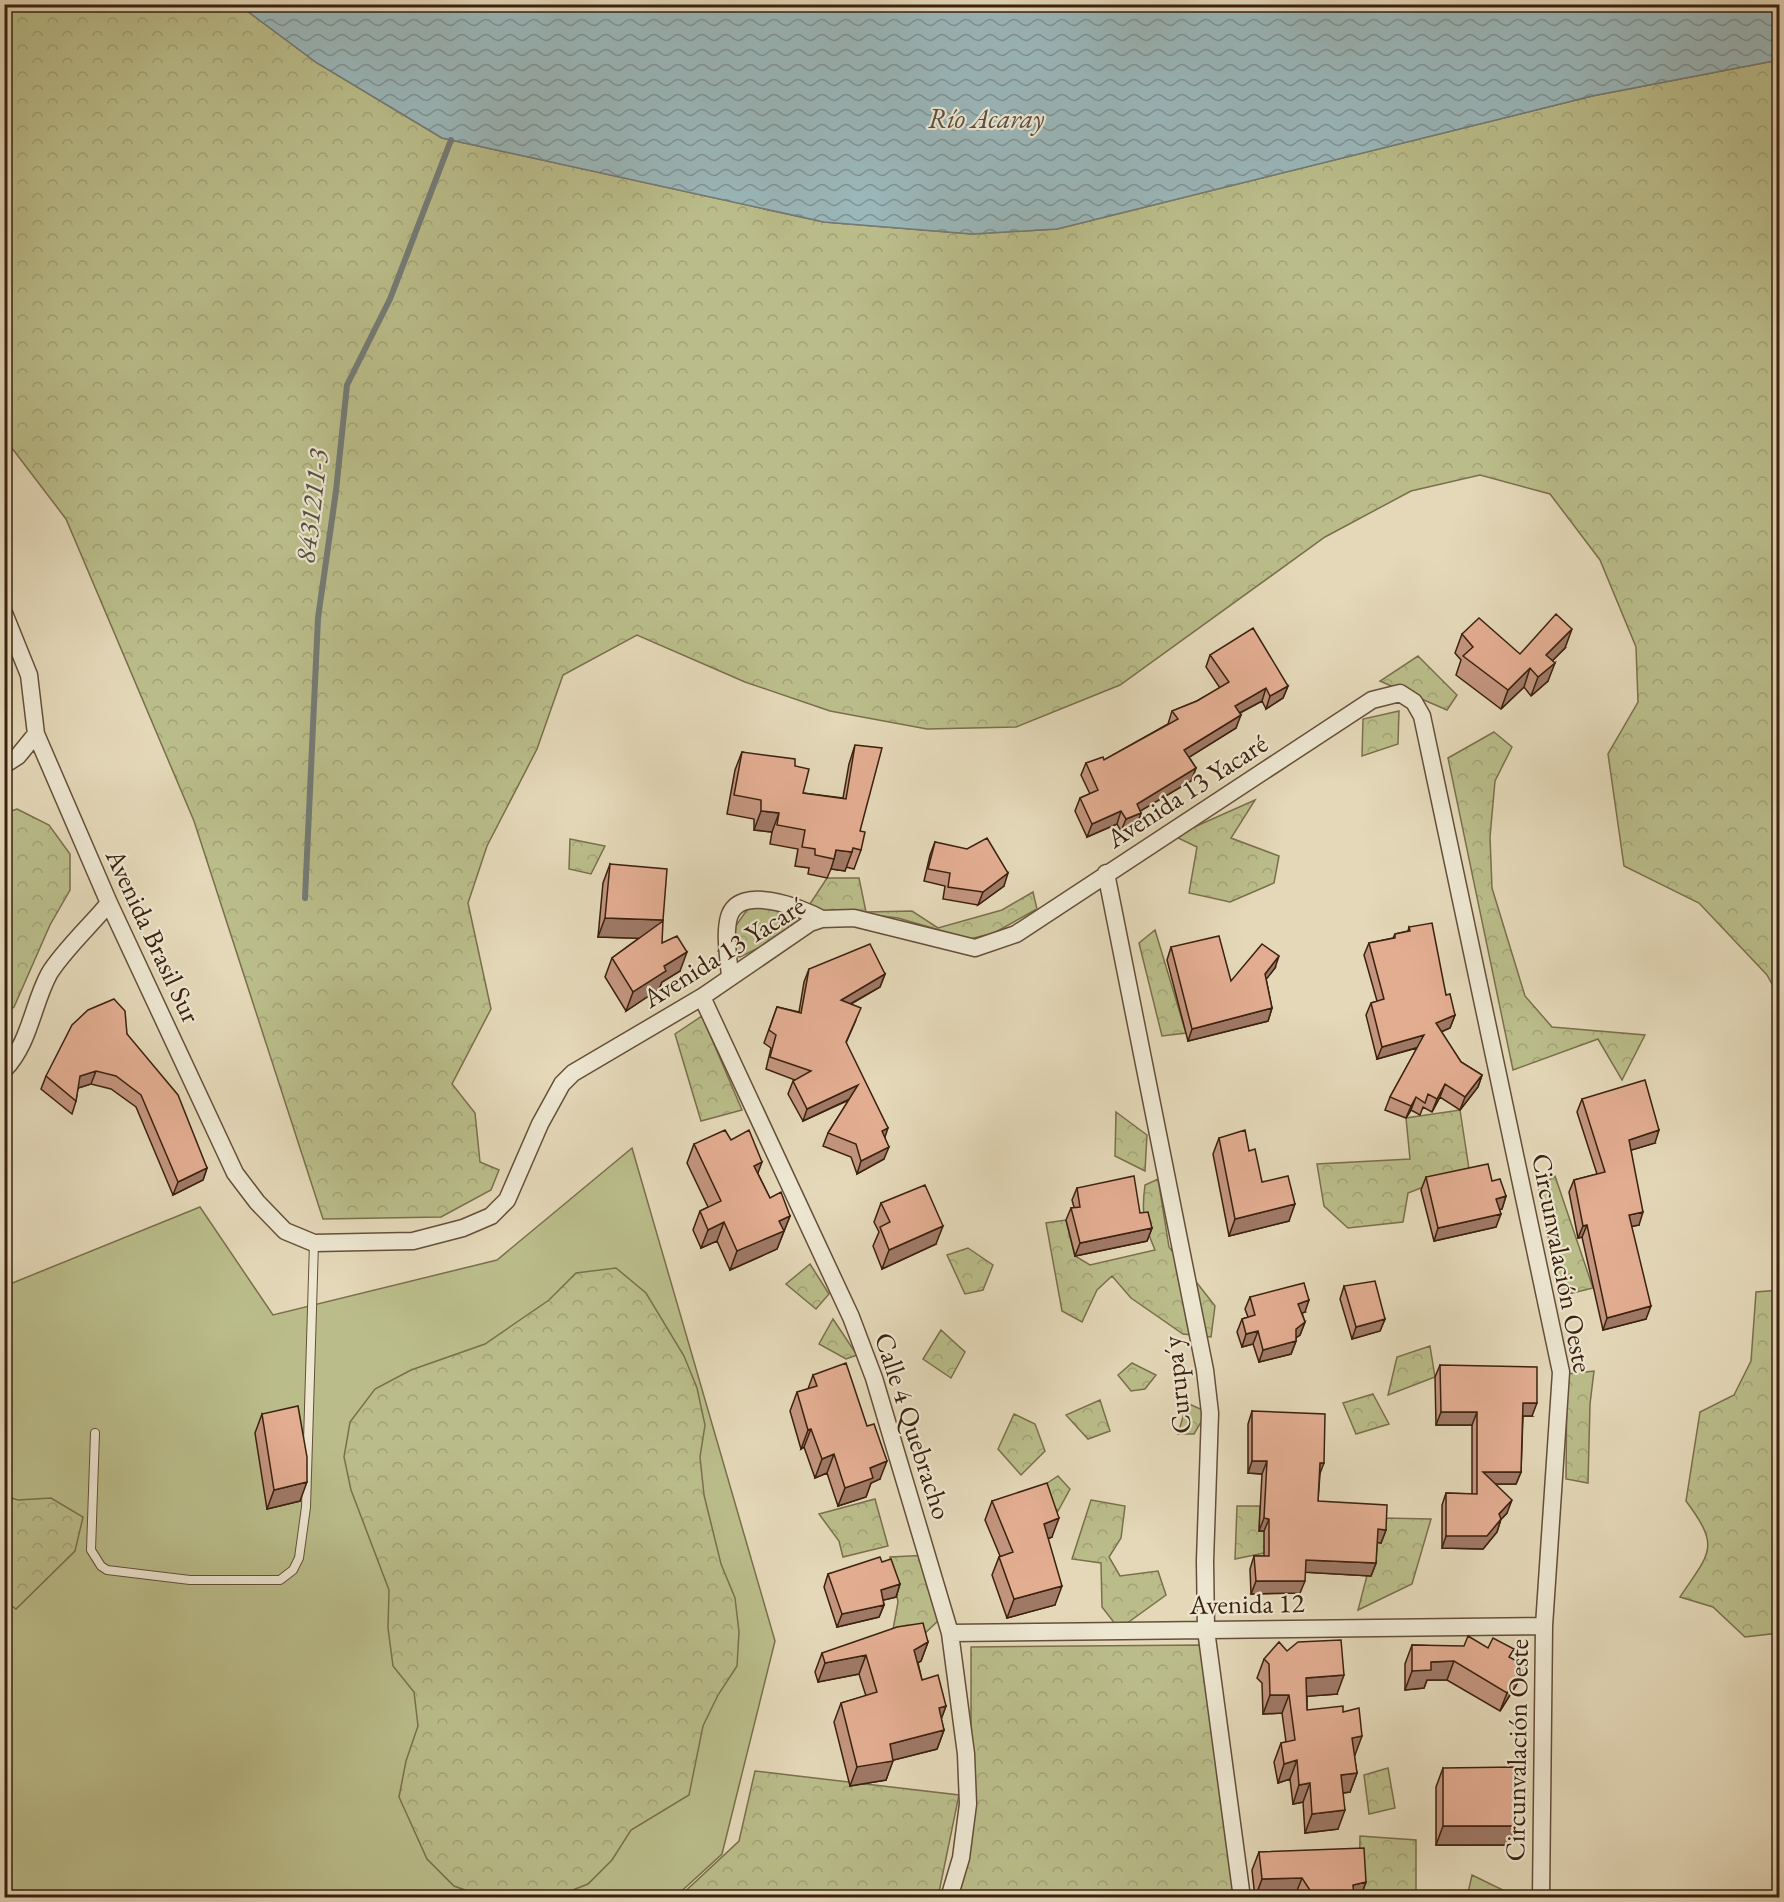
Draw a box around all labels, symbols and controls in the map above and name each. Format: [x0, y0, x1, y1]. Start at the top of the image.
water label: Río Acaray [928, 100, 1045, 136]
water label: 8431211-3 [286, 446, 336, 565]
street label: Avenida 13 Yacaré [1099, 725, 1274, 856]
street label: Avenida Brasil Sur [97, 842, 209, 1028]
street label: Avenida 13 Yacaré [635, 888, 811, 1016]
street label: Circunvalación Oeste [1524, 1150, 1601, 1375]
street label: Calle 4 Quebracho [867, 1328, 960, 1524]
street label: Curupa´y [1154, 1334, 1199, 1436]
street label: Avenida 12 [1188, 1585, 1305, 1622]
street label: Circunvalación Oeste [1497, 1638, 1536, 1862]

